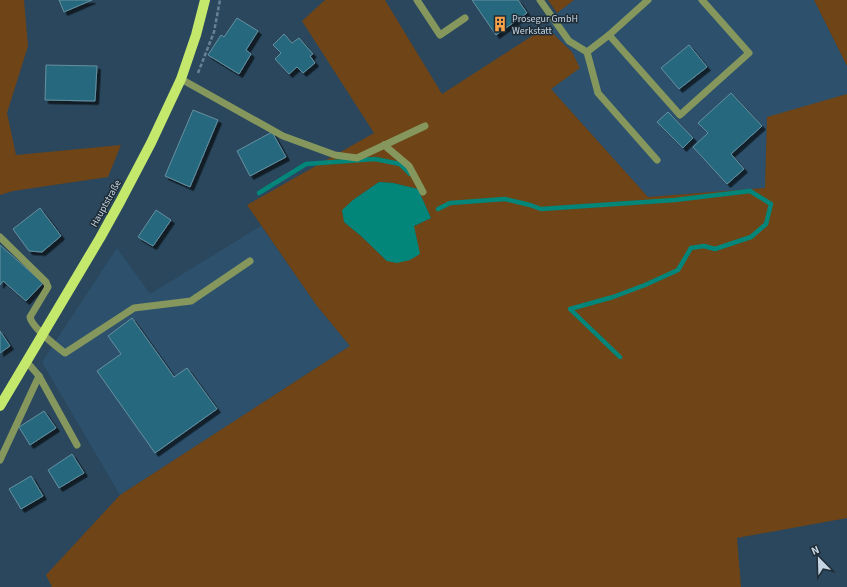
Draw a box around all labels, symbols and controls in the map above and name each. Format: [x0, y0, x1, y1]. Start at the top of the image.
place label: Prosegur GmbH Werkstatt [512, 12, 578, 38]
building icon: Prosegur GmbH Werkstatt [491, 15, 509, 33]
street label: Hauptstraße [87, 177, 125, 230]
north arrow [799, 539, 839, 579]
text: N [809, 542, 822, 559]

